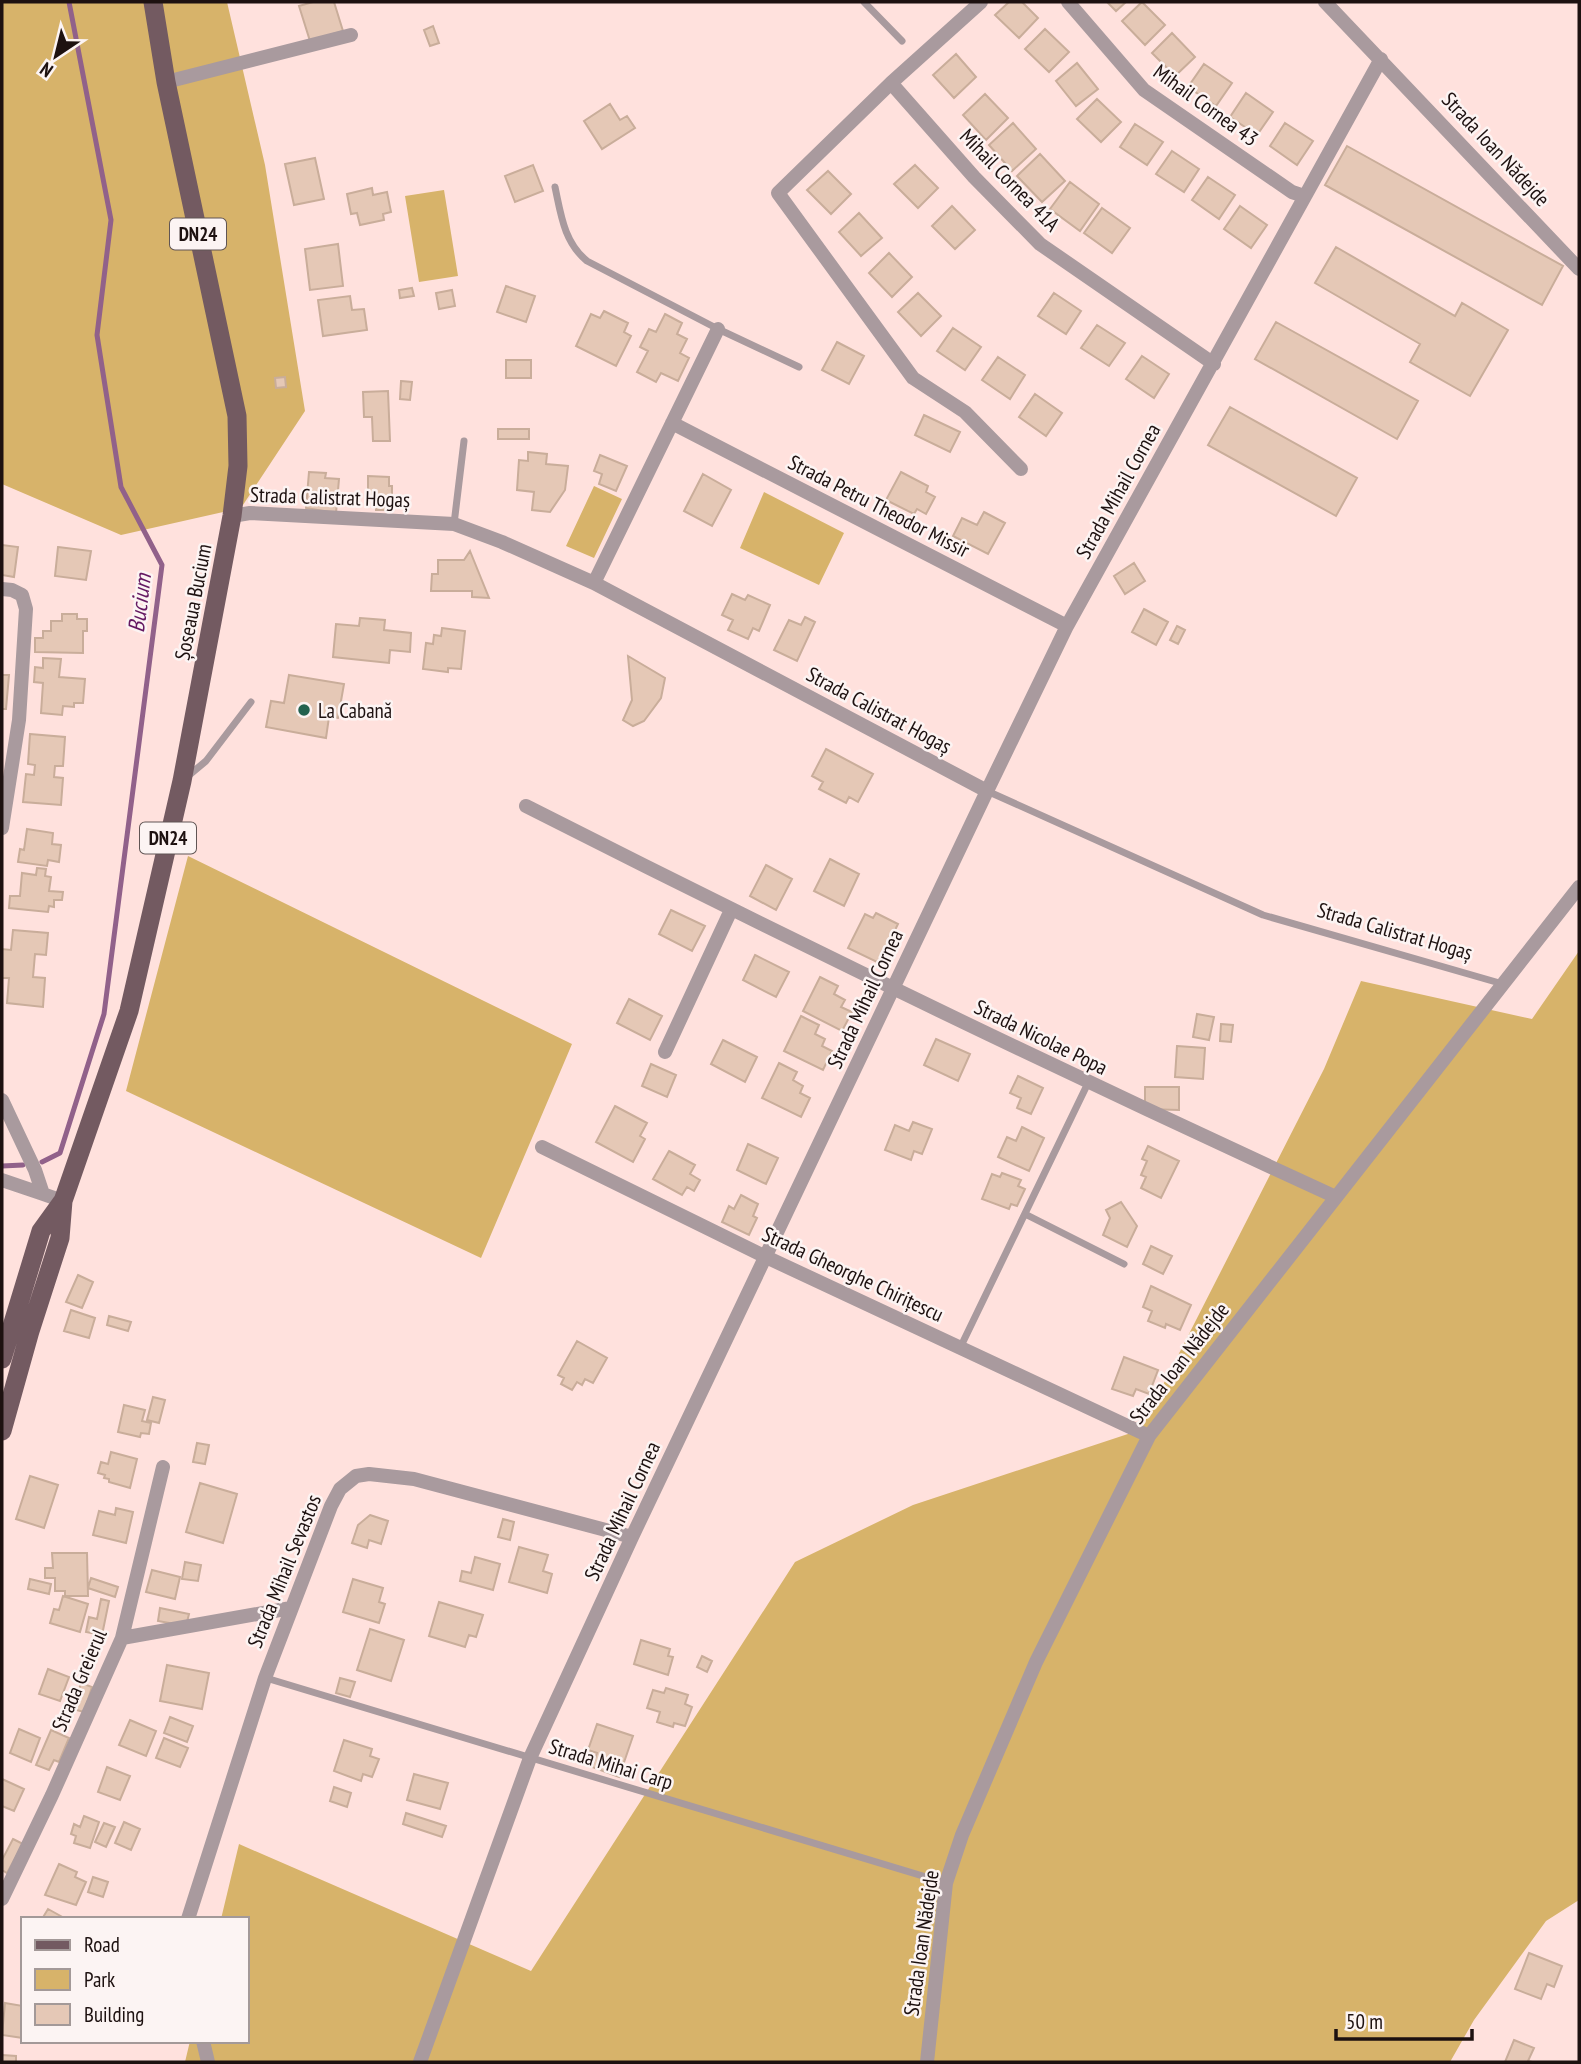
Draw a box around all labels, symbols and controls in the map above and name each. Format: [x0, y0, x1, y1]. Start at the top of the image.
north arrow [21, 21, 91, 91]
text: N [35, 57, 57, 83]
street label: Mihail Cornea 43 [1148, 58, 1264, 152]
street label: Strada Ioan Nădejde [1436, 86, 1556, 212]
street label: Mihail Cornea 41A [954, 123, 1066, 237]
road number: DN24 [170, 218, 226, 250]
street label: Strada Mihail Cornea [1070, 419, 1166, 563]
street label: Strada Petru Theodor Missir [784, 449, 974, 564]
street label: Strada Calistrat Hogaș [249, 481, 411, 513]
street label: Șoseaua Bucium [168, 541, 218, 663]
water label: Bucium [121, 570, 157, 634]
street label: Strada Calistrat Hogaș [802, 660, 956, 760]
place label: La Cabană [318, 697, 392, 724]
marker: La Cabană [296, 702, 312, 718]
road number: DN24 [140, 822, 196, 853]
street label: Strada Calistrat Hogaș [1314, 896, 1476, 966]
street label: Strada Mihail Cornea [821, 925, 909, 1073]
street label: Strada Nicolae Popa [970, 993, 1112, 1081]
street label: Strada Gheorghe Chirițescu [758, 1220, 948, 1328]
street label: Strada Ioan Nădejde [1123, 1297, 1235, 1429]
street label: Strada Mihail Cornea [578, 1437, 666, 1585]
street label: Strada Mihail Sevastos [241, 1490, 327, 1652]
street label: Strada Greierul [45, 1625, 113, 1735]
street label: Strada Mihai Carp [546, 1732, 676, 1796]
street label: Strada Ioan Nădejde [897, 1869, 945, 2017]
legend [21, 1917, 248, 2043]
text: Road [84, 1931, 120, 1958]
text: Park [84, 1966, 115, 1993]
scale bar [1336, 1997, 1472, 2041]
text: Building [84, 2001, 144, 2028]
text: 50 m [1346, 2008, 1383, 2035]

